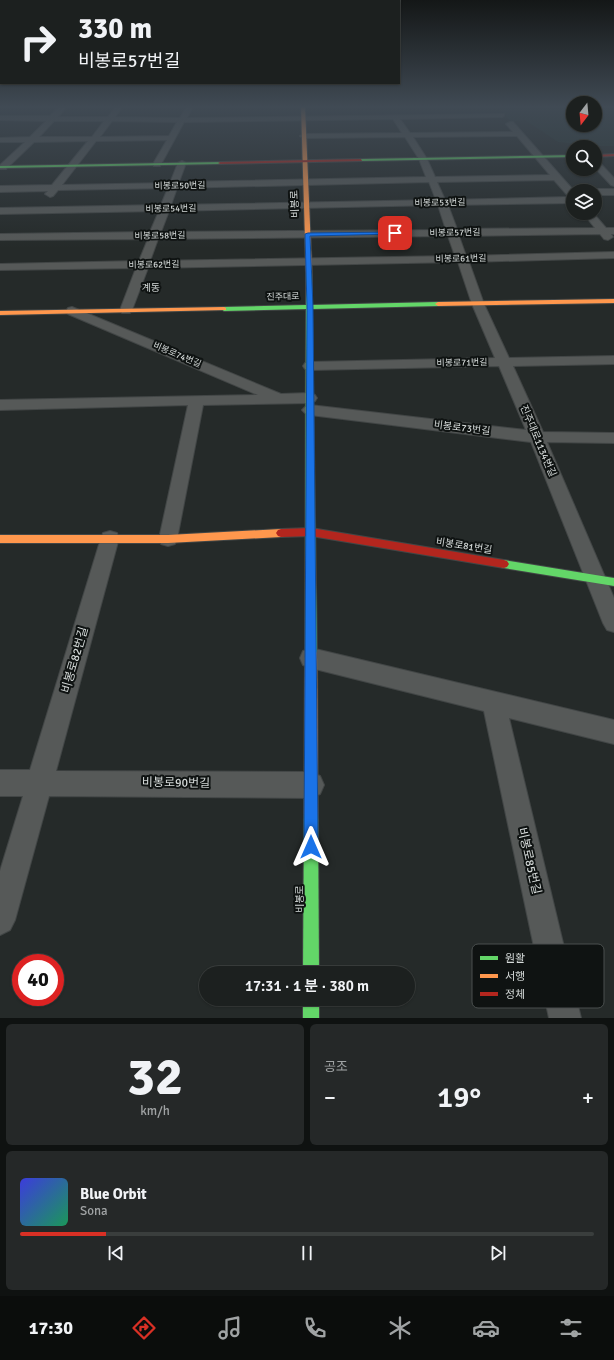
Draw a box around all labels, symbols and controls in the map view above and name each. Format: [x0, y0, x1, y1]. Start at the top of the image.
text: 330 m [78, 12, 152, 46]
icon: right [12, 16, 64, 68]
text: 비봉로57번길 [78, 50, 180, 72]
north arrow [566, 96, 602, 132]
map controls [566, 96, 602, 220]
button: search [566, 140, 602, 176]
street label: 비봉로50번길 [154, 180, 206, 192]
button: layers [566, 184, 602, 220]
street label: 비봉로 [289, 190, 301, 218]
street label: 비봉로53번길 [414, 197, 466, 209]
street label: 비봉로54번길 [145, 203, 197, 215]
pin [378, 216, 412, 250]
icon: arrive [384, 222, 406, 244]
street label: 비봉로57번길 [429, 227, 481, 239]
street label: 비봉로58번길 [134, 230, 186, 242]
street label: 비봉로61번길 [435, 253, 487, 265]
street label: 비봉로62번길 [128, 259, 180, 271]
district label: 계동 [142, 282, 160, 294]
street label: 진주대로 [266, 291, 300, 303]
street label: 비봉로74번길 [151, 340, 203, 370]
street label: 비봉로71번길 [436, 357, 488, 369]
street label: 진주대로1134번길 [517, 403, 559, 479]
street label: 비봉로73번길 [433, 419, 491, 437]
street label: 비봉로81번길 [435, 536, 493, 556]
street label: 비봉로82번길 [58, 625, 92, 695]
street label: 비봉로90번길 [142, 775, 210, 791]
position arrow [290, 826, 332, 868]
street label: 비봉로85번길 [514, 826, 544, 896]
street label: 비봉로 [294, 885, 306, 913]
legend [472, 944, 604, 1008]
text: 원활 [505, 952, 525, 965]
speed limit sign: 40 [12, 954, 64, 1006]
text: 서행 [505, 970, 525, 983]
text: 17:31 · 1 분 · 380 m [245, 977, 369, 995]
text: 정체 [505, 988, 525, 1001]
text: 32 [127, 1045, 183, 1109]
text: 공조 [324, 1059, 348, 1075]
text: 19° [437, 1079, 481, 1116]
text: − [324, 1084, 336, 1111]
text: + [582, 1084, 594, 1111]
text: km/h [140, 1103, 170, 1119]
text: Blue Orbit [80, 1185, 147, 1203]
text: Sona [80, 1203, 108, 1219]
icon: previous [105, 1242, 127, 1264]
icon: pause [296, 1242, 318, 1264]
icon: next [487, 1242, 509, 1264]
icon: directions [130, 1314, 158, 1342]
icon: music [216, 1314, 244, 1342]
icon: phone [301, 1314, 329, 1342]
icon: climate [386, 1314, 414, 1342]
icon: car [472, 1314, 500, 1342]
icon: filters [557, 1314, 585, 1342]
text: 17:30 [29, 1317, 73, 1339]

